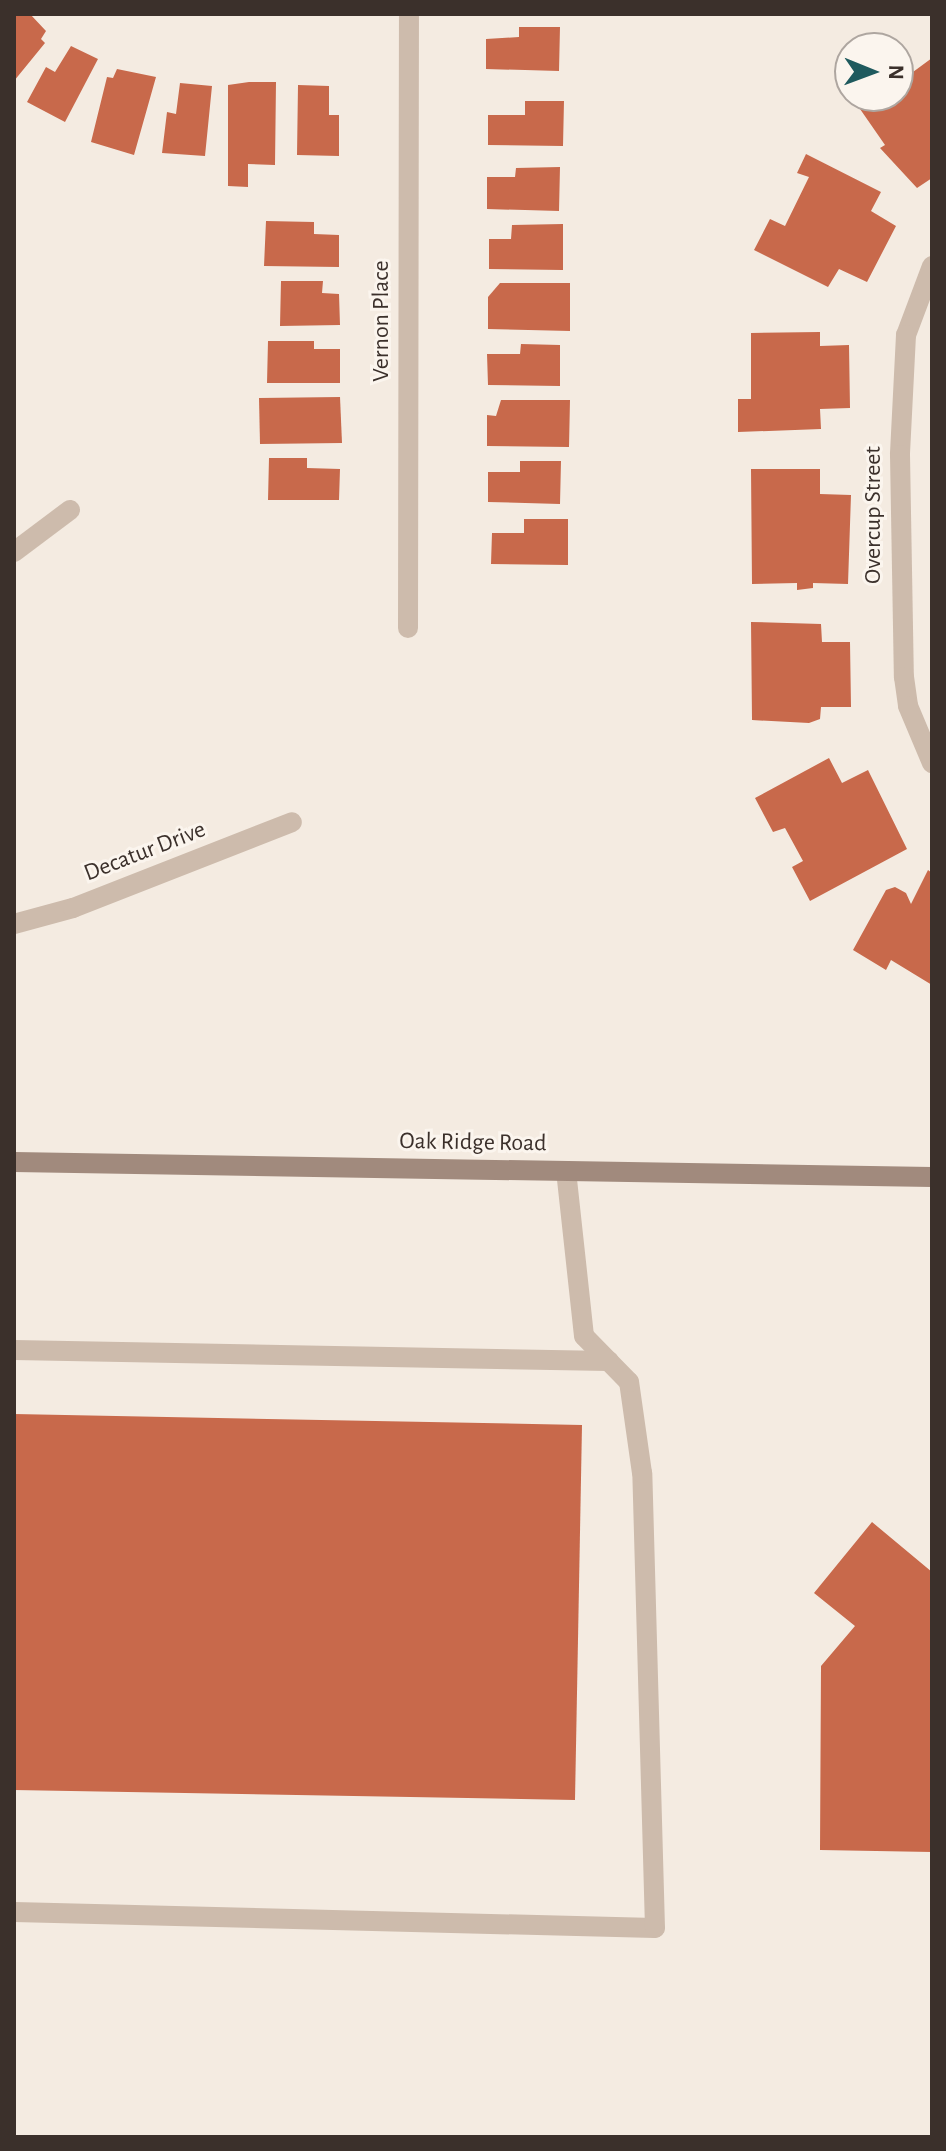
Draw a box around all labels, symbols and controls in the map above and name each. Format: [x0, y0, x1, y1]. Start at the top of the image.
north arrow [834, 32, 914, 112]
text: N [885, 65, 907, 80]
street label: Vernon Place [368, 260, 396, 382]
street label: Overcup Street [860, 446, 888, 584]
street label: Decatur Drive [80, 816, 210, 888]
street label: Oak Ridge Road [399, 1127, 547, 1159]

